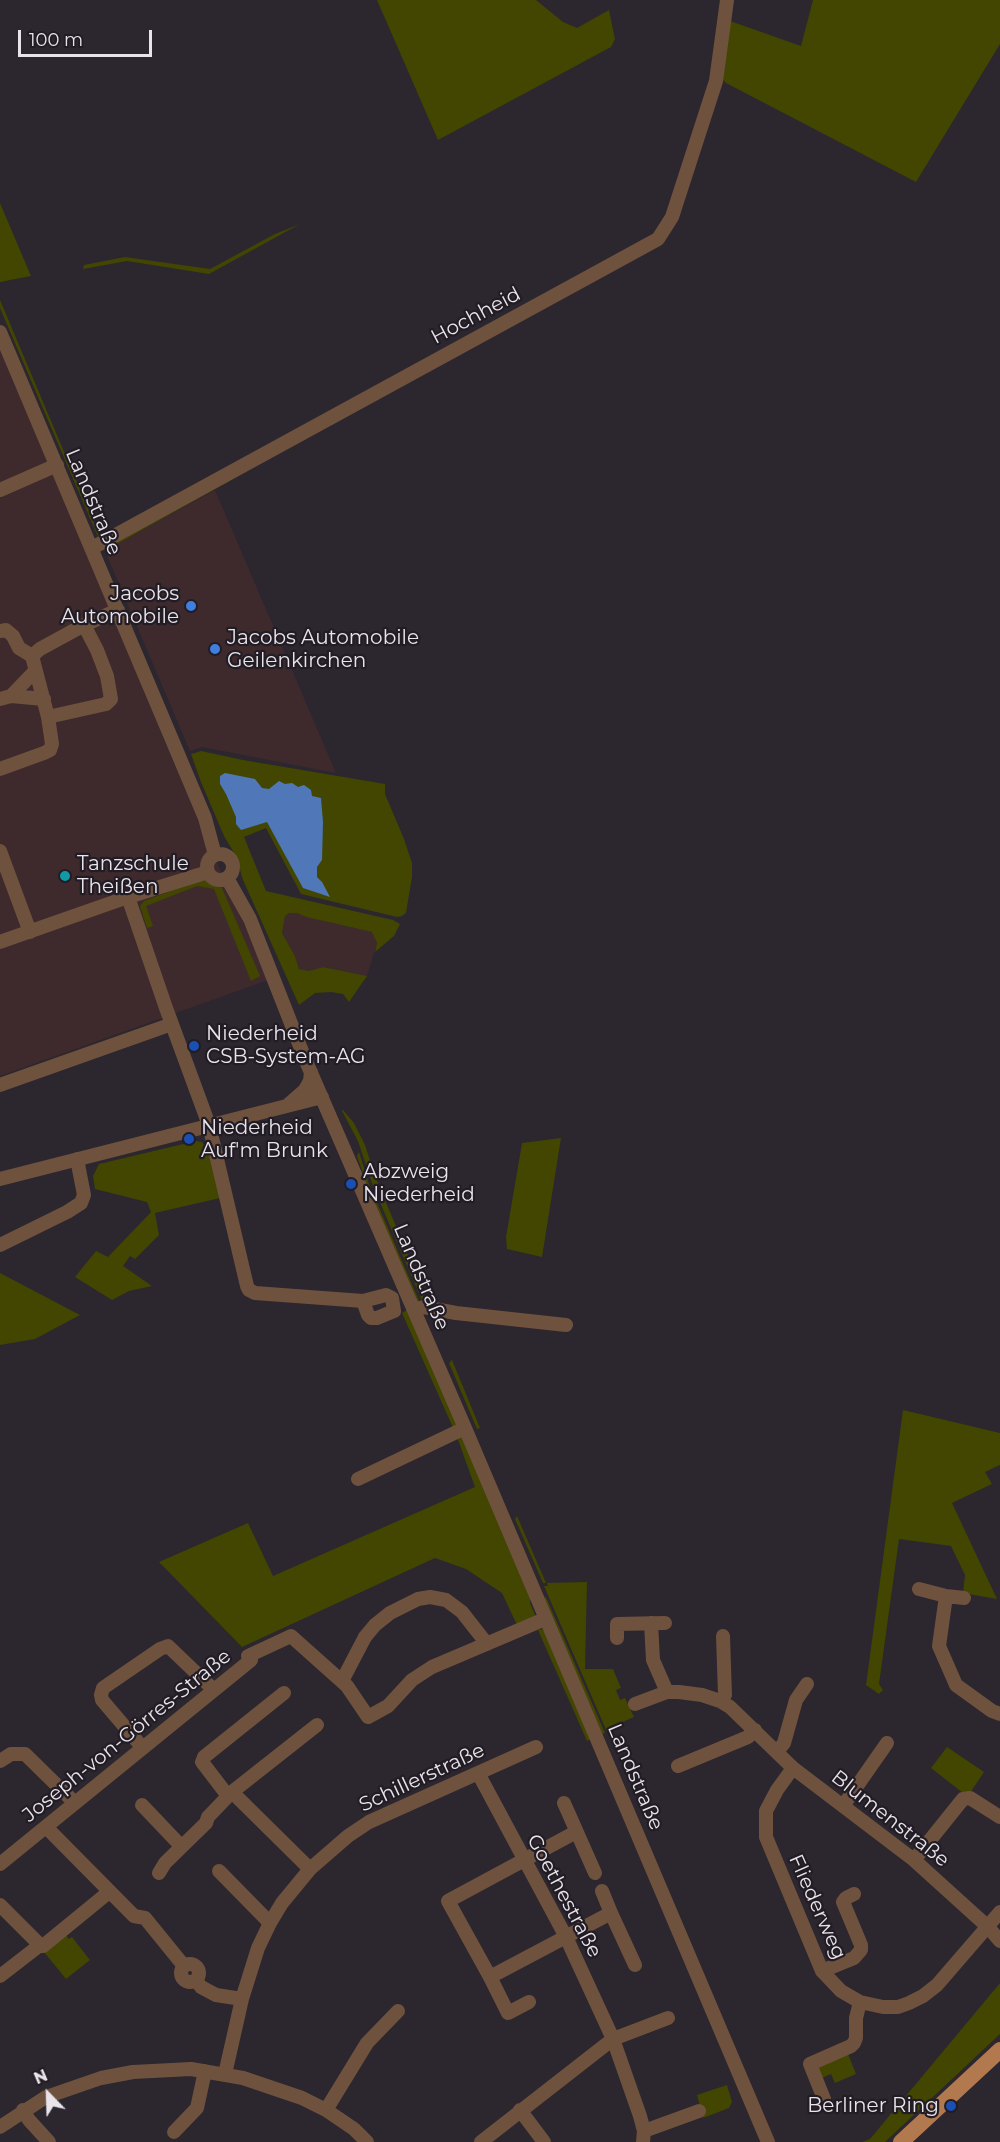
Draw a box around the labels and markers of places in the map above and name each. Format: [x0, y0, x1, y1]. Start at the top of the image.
place label: Jacobs Automobile [61, 582, 179, 629]
marker: Jacobs Automobile [184, 599, 198, 613]
place label: Jacobs Automobile Geilenkirchen [227, 626, 419, 673]
marker: Jacobs Automobile Geilenkirchen [208, 642, 222, 656]
place label: Tanzschule Theißen [77, 852, 189, 899]
marker: Tanzschule Theißen [58, 869, 72, 883]
place label: Niederheid CSB-System-AG [206, 1022, 366, 1069]
marker: Niederheid CSB-System-AG [187, 1039, 201, 1053]
place label: Niederheid Auf'm Brunk [201, 1116, 328, 1163]
marker: Niederheid Auf'm Brunk [182, 1132, 196, 1146]
place label: Abzweig Niederheid [363, 1160, 475, 1207]
marker: Abzweig Niederheid [344, 1177, 358, 1191]
place label: Berliner Ring [807, 2094, 939, 2118]
marker: Berliner Ring [944, 2099, 958, 2113]

